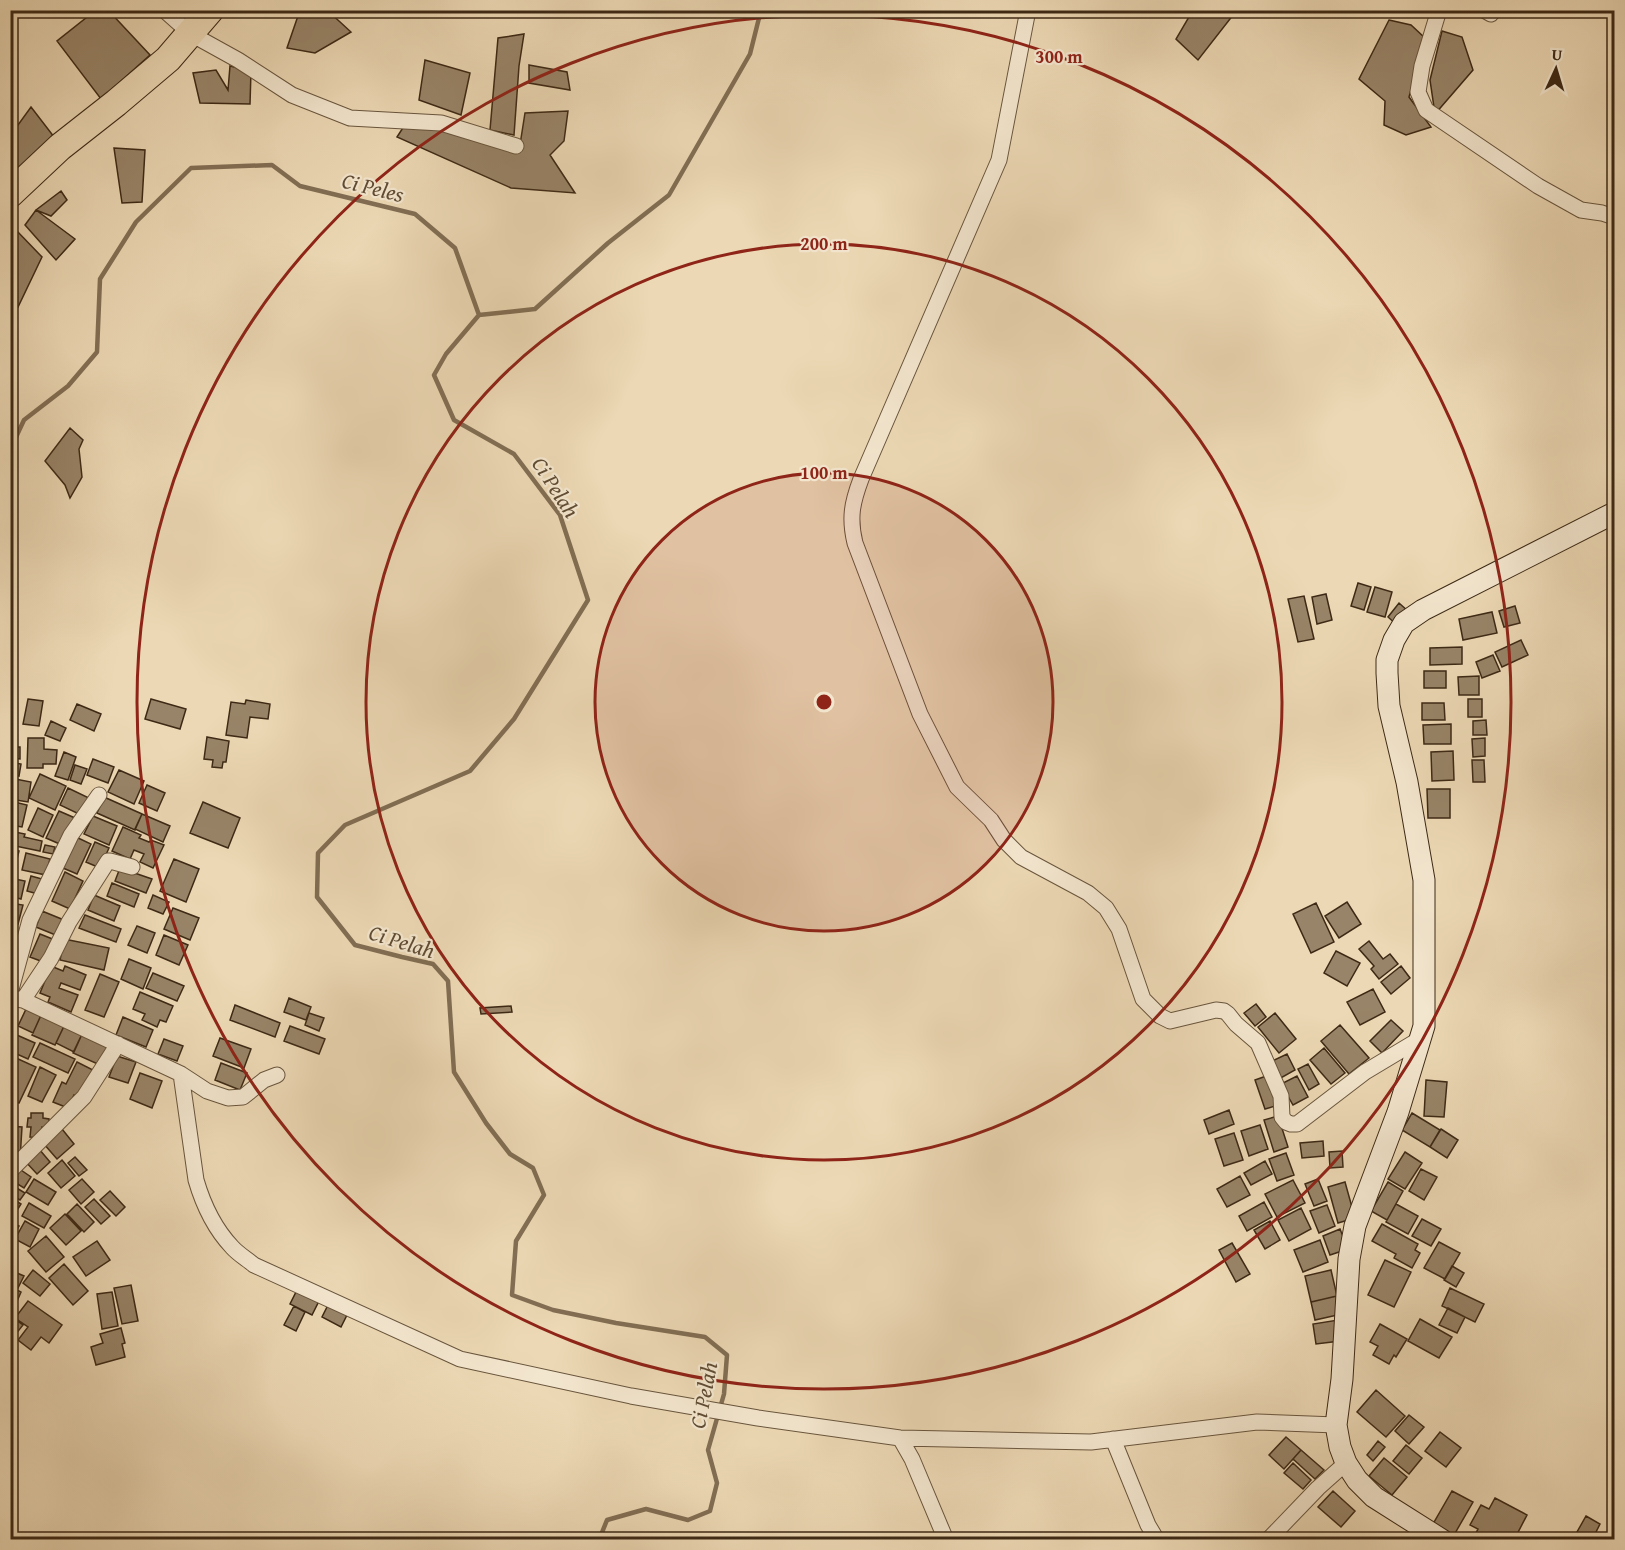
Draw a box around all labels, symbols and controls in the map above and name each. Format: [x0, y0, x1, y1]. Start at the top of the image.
north arrow [1526, 39, 1586, 99]
text: U [1551, 42, 1563, 66]
text: 300 m [1035, 43, 1083, 70]
water label: Ci Peles [339, 164, 407, 210]
text: 200 m [800, 230, 848, 257]
water label: Ci Pelah [524, 450, 588, 524]
text: 100 m [800, 459, 848, 486]
centre of rings [814, 692, 834, 712]
water label: Ci Pelah [365, 916, 439, 966]
water label: Ci Pelah [681, 1359, 725, 1431]

